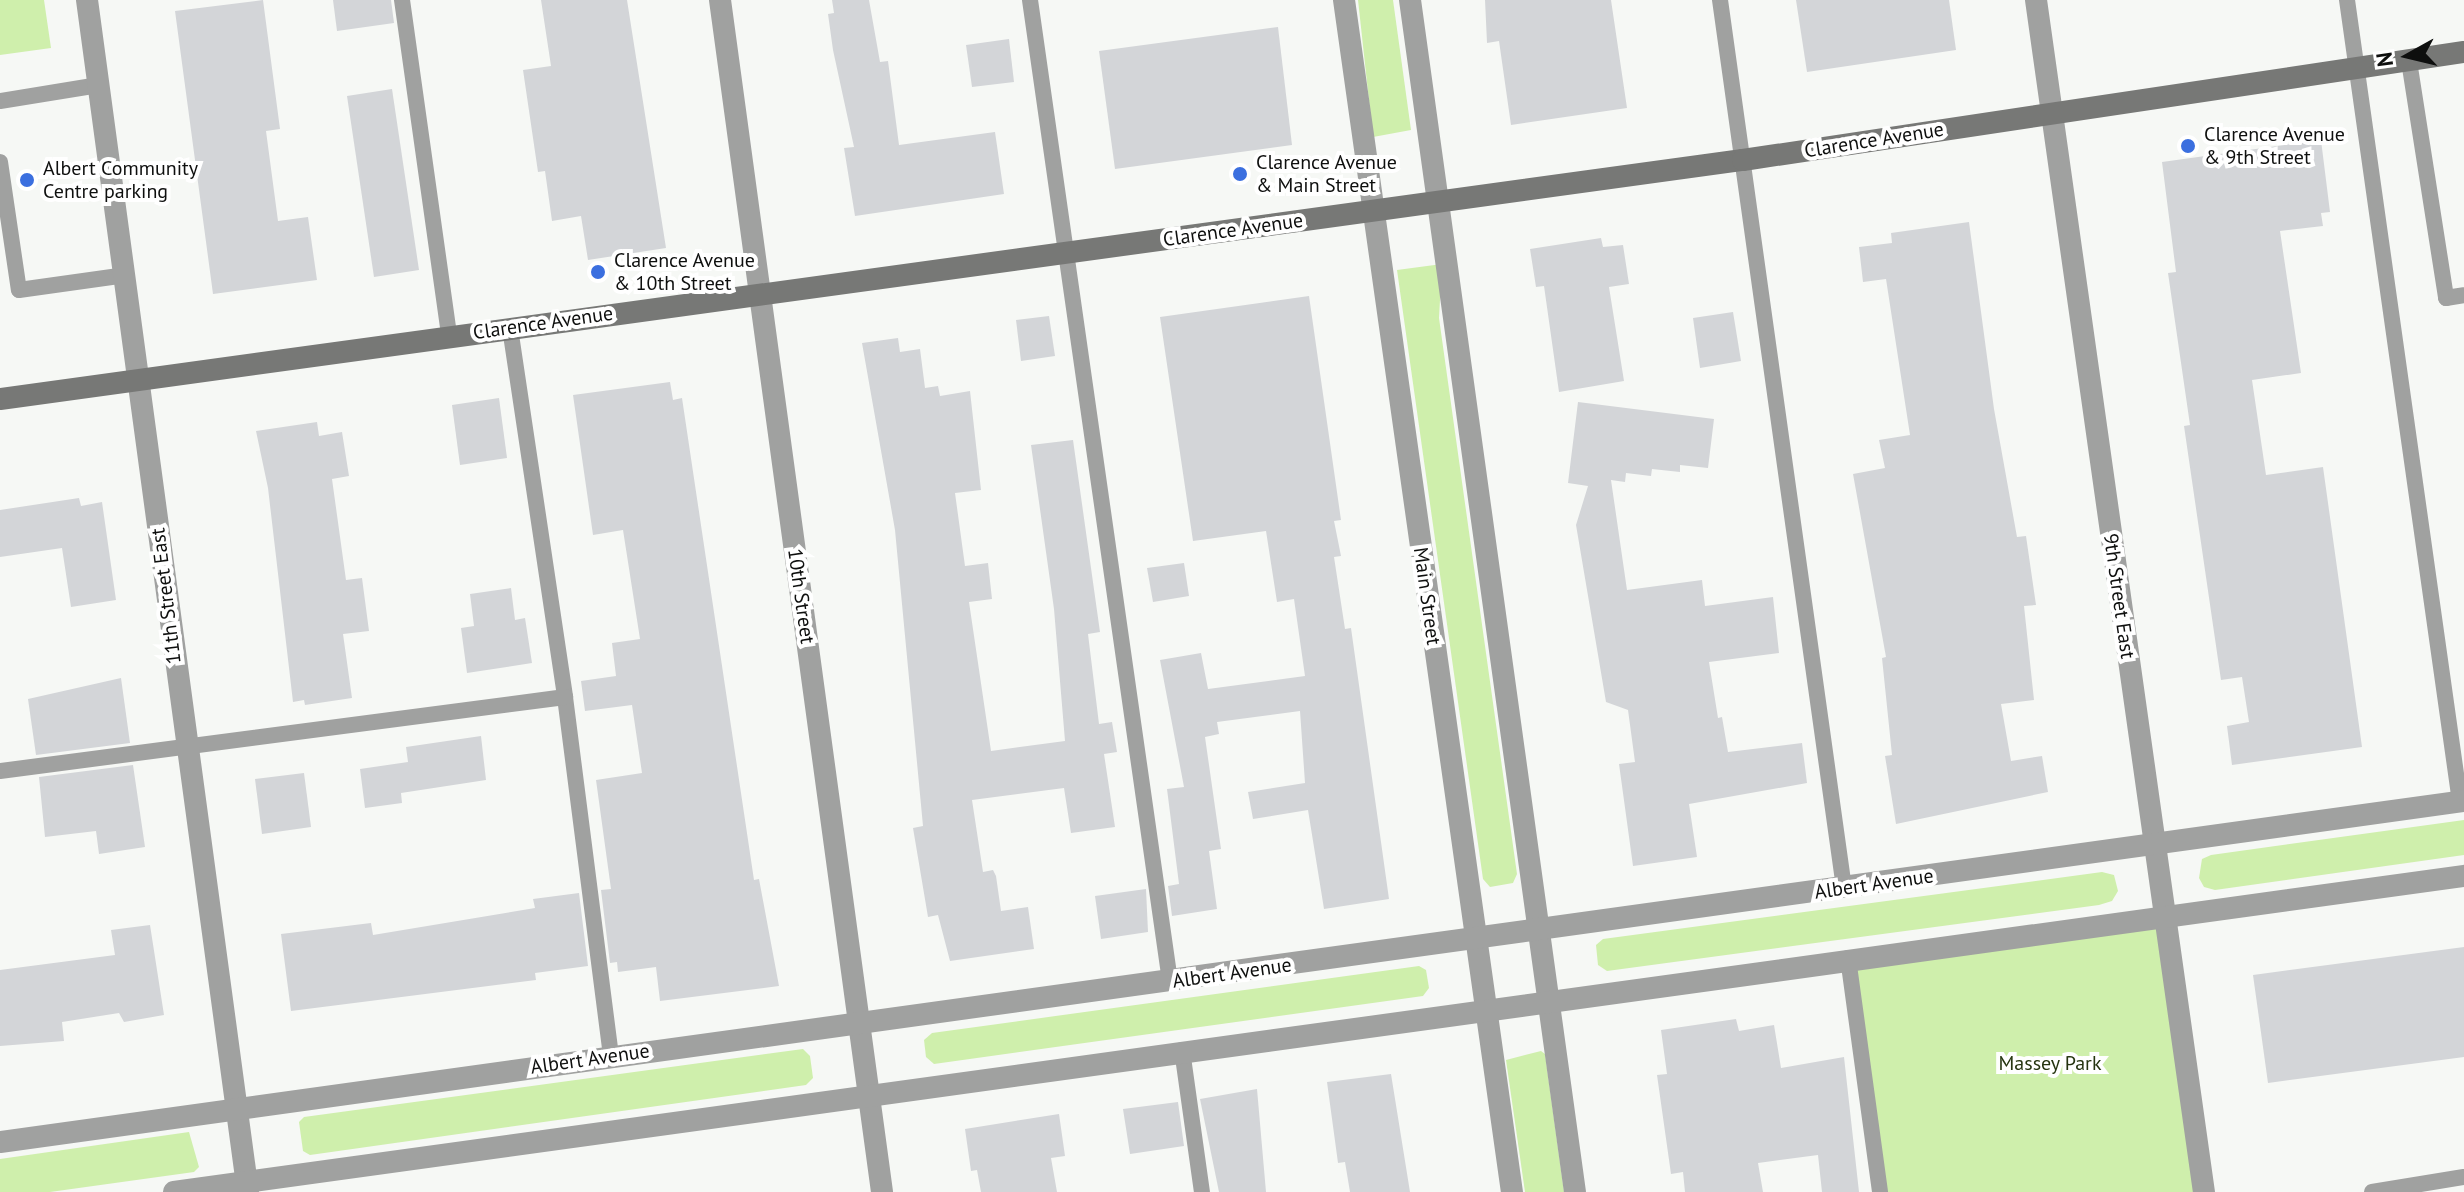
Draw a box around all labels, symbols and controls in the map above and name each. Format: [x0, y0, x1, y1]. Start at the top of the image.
north arrow [2368, 16, 2448, 96]
text: N [2369, 50, 2399, 68]
street label: Clarence Avenue [1802, 117, 1946, 163]
place label: Clarence Avenue & 9th Street [2204, 122, 2346, 169]
marker: Clarence Avenue & 9th Street [2179, 137, 2197, 155]
place label: Clarence Avenue & Main Street [1256, 150, 1398, 197]
place label: Albert Community Centre parking [43, 156, 198, 203]
marker: Clarence Avenue & Main Street [1231, 165, 1249, 183]
marker: Albert Community Centre parking [18, 171, 36, 189]
street label: Clarence Avenue [1161, 208, 1305, 252]
place label: Clarence Avenue & 10th Street [614, 248, 756, 295]
marker: Clarence Avenue & 10th Street [589, 263, 607, 281]
street label: Clarence Avenue [471, 301, 615, 345]
street label: 11th Street East [146, 526, 186, 666]
street label: 9th Street East [2098, 532, 2140, 660]
street label: Main Street [1408, 546, 1446, 646]
street label: 10th Street [782, 547, 820, 645]
street label: Albert Avenue [1813, 864, 1935, 904]
street label: Albert Avenue [1171, 953, 1293, 993]
street label: Albert Avenue [529, 1039, 651, 1079]
park label: Massey Park [1998, 1051, 2102, 1075]

